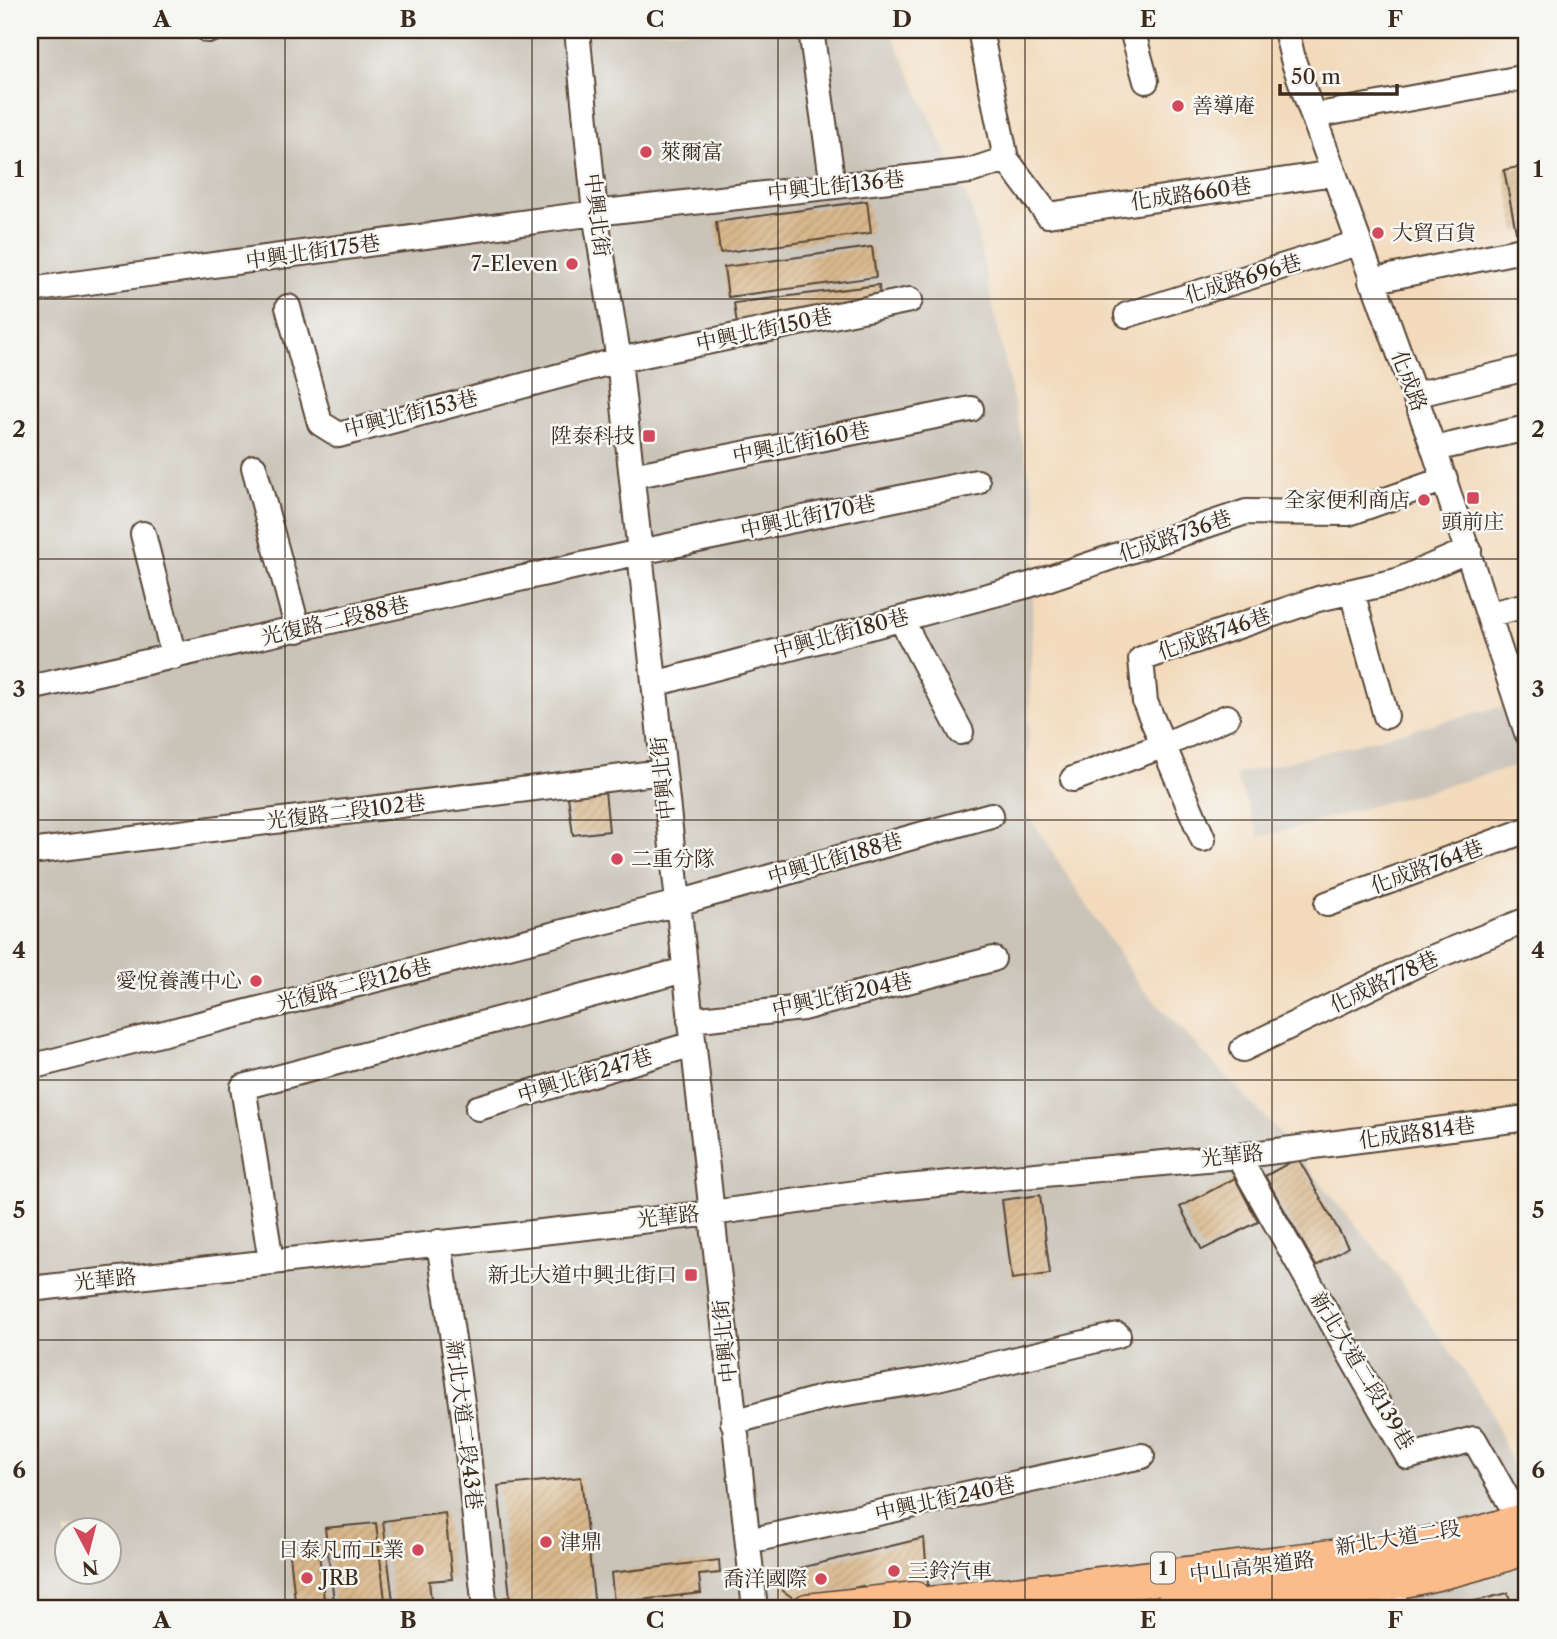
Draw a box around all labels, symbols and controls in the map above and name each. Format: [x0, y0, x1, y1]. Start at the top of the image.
text: A [152, 5, 172, 33]
text: B [399, 5, 417, 33]
text: C [646, 5, 664, 33]
text: D [892, 5, 912, 33]
text: E [1140, 5, 1156, 33]
text: F [1387, 5, 1403, 33]
scale bar [1280, 52, 1398, 96]
text: 50 m [1291, 64, 1341, 89]
place label: 善導庵 [1192, 93, 1255, 118]
marker: 善導庵 [1170, 98, 1186, 114]
place label: 萊爾富 [660, 139, 723, 164]
marker: 萊爾富 [638, 144, 654, 160]
text: 1 [14, 155, 25, 183]
text: 1 [1533, 155, 1544, 183]
street label: 中興北街136巷 [766, 166, 906, 205]
street label: 中興北街 [580, 172, 615, 258]
street label: 化成路660巷 [1129, 173, 1253, 214]
place label: 大貿百貨 [1392, 220, 1476, 245]
marker: 大貿百貨 [1370, 225, 1386, 241]
street label: 中興北街175巷 [244, 230, 382, 273]
street label: 化成路696巷 [1181, 249, 1304, 308]
place label: 7-Eleven [471, 251, 558, 276]
marker: 7-Eleven [564, 256, 580, 272]
street label: 中興北街150巷 [694, 303, 834, 356]
street label: 化成路 [1387, 347, 1432, 415]
street label: 中興北街153巷 [341, 385, 480, 442]
text: 2 [12, 415, 26, 443]
text: 2 [1531, 415, 1545, 443]
street label: 中興北街160巷 [730, 417, 872, 468]
place label: 陞泰科技 [551, 423, 635, 448]
marker: 陞泰科技 [641, 428, 657, 444]
place label: 全家便利商店 [1284, 487, 1410, 512]
street label: 中興北街170巷 [738, 490, 878, 543]
marker: 頭前庄 [1465, 490, 1481, 506]
marker: 全家便利商店 [1416, 492, 1432, 508]
street label: 化成路736巷 [1115, 504, 1235, 567]
place label: 頭前庄 [1442, 509, 1505, 534]
street label: 光復路二段88巷 [259, 591, 411, 650]
street label: 化成路746巷 [1154, 602, 1274, 665]
street label: 中興北街180巷 [770, 603, 912, 664]
text: 3 [13, 675, 26, 703]
text: 3 [1532, 675, 1545, 703]
street label: 中興北街 [646, 735, 679, 821]
street label: 光復路二段102巷 [265, 789, 427, 834]
street label: 中興北街188巷 [765, 827, 905, 890]
street label: 化成路764巷 [1367, 835, 1487, 899]
place label: 二重分隊 [631, 846, 715, 871]
marker: 二重分隊 [609, 851, 625, 867]
text: 4 [12, 936, 26, 964]
text: 4 [1531, 936, 1545, 964]
street label: 化成路778巷 [1325, 945, 1442, 1018]
street label: 光復路二段126巷 [274, 953, 434, 1016]
street label: 中興北街204巷 [770, 967, 914, 1022]
place label: 愛悅養護中心 [116, 968, 242, 993]
marker: 愛悅養護中心 [248, 973, 264, 989]
street label: 中興北街247巷 [514, 1043, 655, 1108]
street label: 化成路814巷 [1357, 1112, 1477, 1153]
street label: 光華路 [1199, 1140, 1265, 1171]
text: 5 [13, 1196, 25, 1224]
text: 5 [1532, 1196, 1544, 1224]
street label: 光華路 [635, 1201, 701, 1232]
place label: 新北大道中興北街口 [488, 1262, 677, 1287]
street label: 光華路 [72, 1264, 138, 1295]
marker: 新北大道中興北街口 [683, 1267, 699, 1283]
street label: 新北大道二段139巷 [1305, 1287, 1419, 1454]
street label: 中興北街 [708, 1298, 741, 1384]
street label: 新北大道二段43巷 [442, 1339, 487, 1511]
text: 6 [12, 1456, 26, 1484]
text: 6 [1531, 1456, 1545, 1484]
street label: 中興北街240巷 [873, 1471, 1017, 1526]
street label: 新北大道二段 [1334, 1515, 1462, 1560]
north arrow [52, 1516, 122, 1586]
place label: 津鼎 [560, 1529, 602, 1554]
marker: 津鼎 [538, 1534, 554, 1550]
place label: 日泰凡而工業 [278, 1537, 404, 1562]
marker: 日泰凡而工業 [410, 1542, 426, 1558]
street label: 中山高架道路 [1188, 1546, 1316, 1587]
road number: 1 [1151, 1552, 1175, 1584]
text: N [80, 1555, 100, 1580]
place label: 三鈴汽車 [908, 1558, 992, 1583]
marker: 三鈴汽車 [886, 1563, 902, 1579]
place label: JRB [318, 1565, 359, 1590]
place label: 喬洋國際 [723, 1566, 807, 1591]
marker: JRB [299, 1570, 315, 1586]
marker: 喬洋國際 [813, 1571, 829, 1587]
text: A [152, 1606, 172, 1634]
text: B [399, 1606, 417, 1634]
text: C [646, 1606, 664, 1634]
text: D [892, 1606, 912, 1634]
text: E [1140, 1606, 1156, 1634]
text: F [1387, 1606, 1403, 1634]

